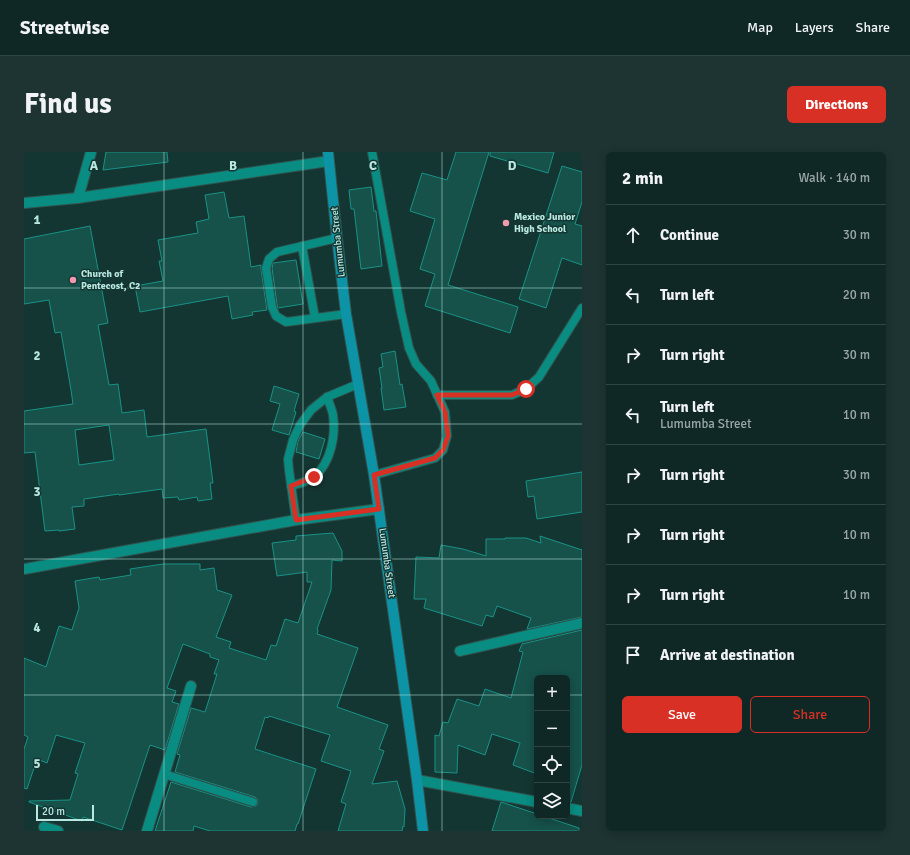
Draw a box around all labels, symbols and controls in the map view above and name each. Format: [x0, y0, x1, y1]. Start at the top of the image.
text: Streetwise [20, 16, 110, 40]
text: Map [747, 19, 773, 36]
text: Layers [795, 19, 834, 36]
text: Share [856, 19, 890, 36]
button: Directions [787, 86, 886, 123]
text: Find us [24, 87, 112, 121]
text: A [90, 158, 99, 174]
text: B [229, 158, 237, 174]
text: C [369, 158, 377, 174]
text: D [508, 158, 517, 174]
text: 2 min [622, 168, 663, 189]
text: Walk · 140 m [799, 170, 870, 186]
street label: Lumumba Street [328, 206, 348, 278]
place label: Mexico Junior High School [514, 211, 575, 235]
text: 1 [33, 212, 41, 228]
marker: Mexico Junior High School [501, 218, 511, 228]
icon: ahead [622, 224, 644, 246]
text: Continue [660, 226, 719, 244]
text: 30 m [843, 227, 870, 243]
place label: Church of Pentecost, C2 [81, 268, 140, 292]
marker: Church of Pentecost, C2 [68, 275, 78, 285]
icon: left [622, 284, 644, 306]
text: Turn left [660, 286, 714, 304]
text: 20 m [843, 287, 870, 303]
icon: right [622, 344, 644, 366]
text: Turn right [660, 346, 725, 364]
text: 30 m [843, 347, 870, 363]
text: 2 [33, 348, 41, 364]
route start [517, 380, 535, 398]
text: Turn left [660, 398, 714, 416]
icon: left [622, 404, 644, 426]
text: 10 m [843, 407, 870, 423]
text: Lumumba Street [660, 416, 752, 432]
icon: right [622, 464, 644, 486]
text: Turn right [660, 466, 725, 484]
text: 30 m [843, 467, 870, 483]
route end [305, 468, 323, 486]
text: 3 [33, 484, 41, 500]
icon: right [622, 524, 644, 546]
text: Turn right [660, 526, 725, 544]
street label: Lumumba Street [376, 527, 398, 599]
text: 10 m [843, 527, 870, 543]
icon: right [622, 584, 644, 606]
text: Turn right [660, 586, 725, 604]
text: 10 m [843, 587, 870, 603]
text: 4 [33, 620, 41, 636]
icon: arrive [622, 644, 644, 666]
text: Arrive at destination [660, 646, 795, 664]
map controls [534, 675, 570, 819]
button: + [534, 675, 570, 711]
button: Save [622, 696, 742, 733]
button: Share [750, 696, 870, 733]
button: − [534, 711, 570, 747]
button: locate [534, 747, 570, 783]
text: 5 [33, 756, 41, 772]
button: layers [534, 783, 570, 819]
scale bar [36, 803, 94, 822]
text: 20 m [42, 805, 65, 818]

